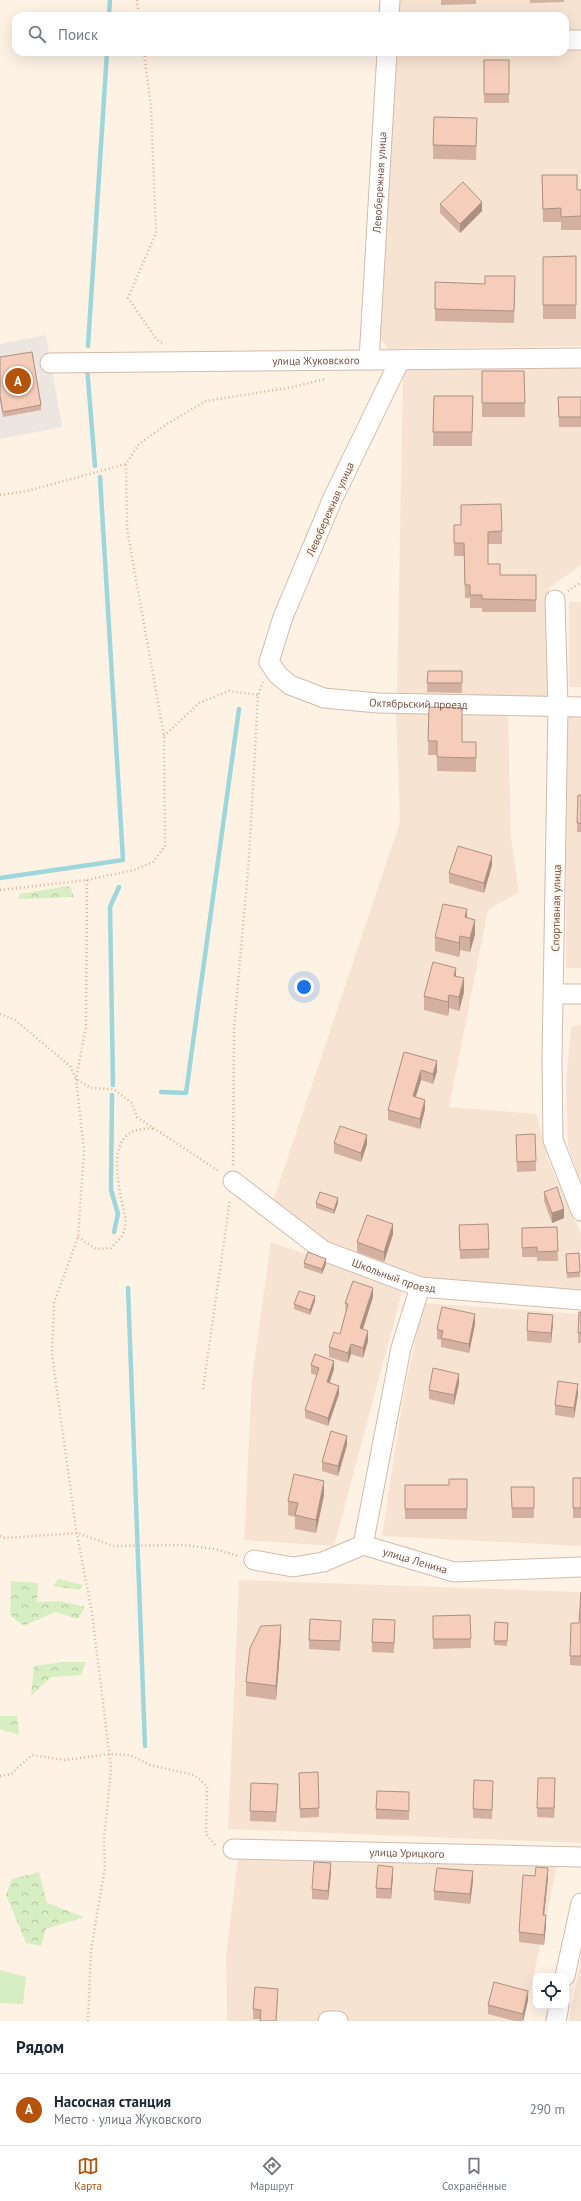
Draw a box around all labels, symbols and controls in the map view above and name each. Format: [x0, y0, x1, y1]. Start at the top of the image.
search box [12, 12, 569, 56]
icon: search [26, 23, 48, 45]
text: Поиск [58, 25, 98, 44]
street label: Левобережная улица [369, 131, 389, 234]
street label: улица Жуковского [272, 353, 360, 368]
pin: A [5, 366, 31, 396]
street label: Левобережная улица [303, 460, 357, 559]
street label: Октябрьский проезд [368, 695, 468, 712]
street label: Спортивная улица [548, 864, 564, 952]
your location [294, 977, 314, 997]
street label: Школьный проезд [350, 1255, 436, 1295]
street label: улица Ленина [381, 1544, 449, 1577]
street label: улица Урицкого [369, 1845, 445, 1861]
map controls [533, 1973, 569, 2009]
button: locate [533, 1973, 569, 2009]
text: Рядом [16, 2036, 64, 2058]
text: Насосная станция [54, 2092, 171, 2111]
text: A [25, 2101, 33, 2118]
text: 290 m [530, 2101, 565, 2118]
text: Место · улица Жуковского [54, 2111, 202, 2128]
tab: Карта [74, 2155, 102, 2193]
tab: Маршрут [250, 2155, 294, 2193]
tab: Сохранённые [442, 2155, 507, 2193]

